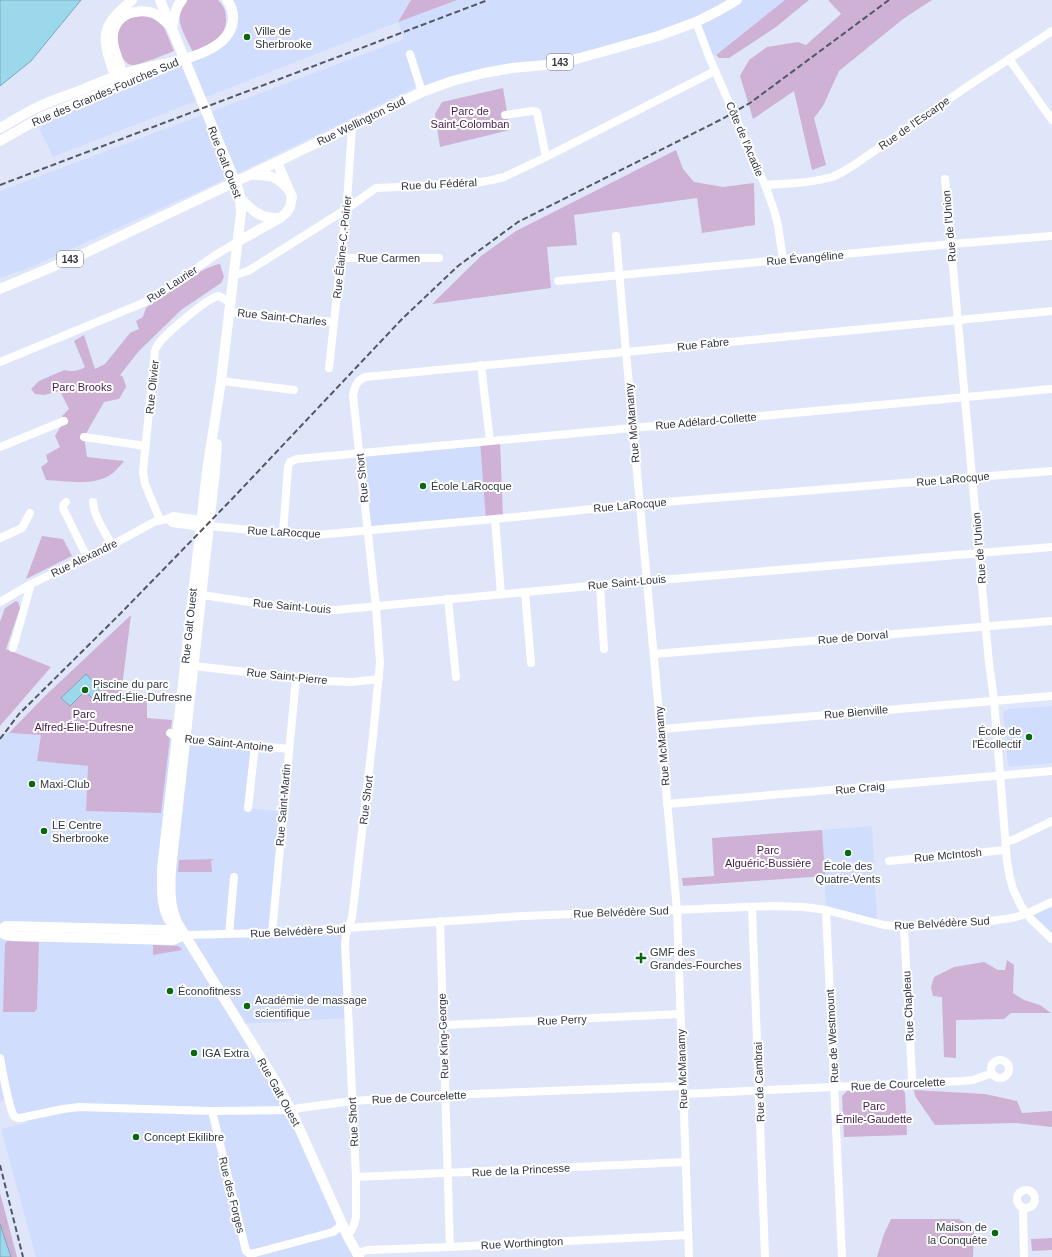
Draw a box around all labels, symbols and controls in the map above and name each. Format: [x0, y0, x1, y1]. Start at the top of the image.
place label: Ville de Sherbrooke [255, 25, 312, 50]
marker: Ville de Sherbrooke [242, 32, 252, 42]
road number: 143 [547, 54, 573, 70]
street label: Rue des Grandes-Fourches Sud [30, 56, 180, 128]
street label: Rue Wellington Sud [315, 94, 407, 148]
street label: Rue de l'Escarpe [876, 94, 952, 152]
street label: Côte de l'Acadie [724, 100, 766, 178]
park label: Parc de Saint-Colomban [431, 105, 509, 130]
street label: Rue Galt Ouest [206, 124, 244, 200]
street label: Rue du Fédéral [401, 176, 477, 192]
street label: Rue de l'Union [940, 190, 958, 262]
street label: Rue Élaine-C.-Poirier [331, 194, 353, 299]
street label: Rue Évangéline [766, 249, 844, 267]
road number: 143 [57, 251, 83, 267]
street label: Rue Carmen [358, 252, 420, 264]
street label: Rue Laurier [145, 263, 200, 305]
street label: Rue Saint-Charles [237, 306, 328, 328]
street label: Rue Fabre [677, 335, 729, 353]
street label: Rue Olivier [143, 359, 161, 415]
park label: Parc Brooks [52, 381, 112, 393]
street label: Rue McManamy [622, 382, 641, 463]
street label: Rue Adélard-Collette [655, 411, 757, 431]
street label: Rue Short [353, 453, 371, 503]
street label: Rue LaRocque [916, 470, 990, 488]
place label: École LaRocque [431, 480, 512, 492]
marker: École LaRocque [418, 481, 428, 491]
street label: Rue LaRocque [593, 496, 667, 514]
street label: Rue de l'Union [970, 512, 988, 584]
street label: Rue LaRocque [247, 524, 321, 540]
street label: Rue Alexandre [49, 537, 119, 579]
street label: Rue Saint-Louis [587, 573, 667, 591]
street label: Rue Galt Ouest [179, 588, 199, 664]
street label: Rue Saint-Louis [252, 597, 332, 615]
street label: Rue de Dorval [817, 628, 889, 646]
street label: Rue Saint-Pierre [246, 666, 328, 686]
place label: Piscine du parc Alfred-Élie-Dufresne [93, 678, 192, 703]
marker: Piscine du parc Alfred-Élie-Dufresne [80, 685, 90, 695]
street label: Rue Bienville [823, 703, 889, 721]
street label: Rue McManamy [652, 705, 671, 786]
park label: Parc Alfred-Élie-Dufresne [34, 708, 134, 733]
place label: École de l'Écollectif [972, 725, 1022, 750]
street label: Rue Saint-Antoine [184, 732, 274, 754]
marker: École de l'Écollectif [1024, 732, 1034, 742]
street label: Rue Saint-Martin [273, 763, 293, 847]
street label: Rue Short [357, 775, 375, 825]
place label: Maxi-Club [40, 778, 90, 790]
marker: Maxi-Club [27, 779, 37, 789]
street label: Rue Craig [835, 780, 885, 796]
place label: LE Centre Sherbrooke [52, 819, 109, 844]
marker: LE Centre Sherbrooke [39, 826, 49, 836]
park label: Parc Alguéric-Bussière [725, 844, 811, 869]
street label: Rue McIntosh [914, 846, 982, 864]
marker: École des Quatre-Vents [843, 848, 853, 858]
place label: École des Quatre-Vents [816, 860, 881, 885]
street label: Rue Belvédère Sud [573, 904, 669, 920]
street label: Rue Belvédère Sud [894, 915, 990, 931]
street label: Rue Belvédère Sud [250, 923, 346, 939]
place label: GMF des Grandes-Fourches [650, 946, 742, 971]
marker: GMF des Grandes-Fourches [635, 952, 647, 964]
street label: Rue Chapleau [900, 971, 916, 1041]
place label: Éconofitness [178, 985, 241, 997]
marker: Éconofitness [165, 986, 175, 996]
street label: Rue de Westmount [824, 989, 840, 1083]
street label: Rue King-George [436, 993, 450, 1079]
place label: Académie de massage scientifique [255, 994, 367, 1019]
marker: Académie de massage scientifique [242, 1001, 252, 1011]
street label: Rue Perry [537, 1013, 588, 1027]
street label: Rue McManamy [675, 1028, 689, 1109]
street label: Rue de Cambrai [752, 1042, 766, 1122]
place label: IGA Extra [202, 1047, 250, 1059]
marker: IGA Extra [189, 1048, 199, 1058]
street label: Rue Galt Ouest [255, 1056, 303, 1128]
street label: Rue de Courcelette [850, 1076, 946, 1092]
street label: Rue de Courcelette [371, 1089, 467, 1105]
street label: Rue Short [346, 1097, 360, 1147]
park label: Parc Émile-Gaudette [836, 1100, 912, 1125]
place label: Concept Ekilibre [144, 1131, 224, 1143]
marker: Concept Ekilibre [131, 1132, 141, 1142]
street label: Rue des Forges [217, 1156, 247, 1235]
street label: Rue de la Princesse [472, 1161, 570, 1179]
place label: Maison de la Conquête [928, 1221, 987, 1246]
marker: Maison de la Conquête [990, 1228, 1000, 1238]
street label: Rue Worthington [481, 1235, 563, 1251]

